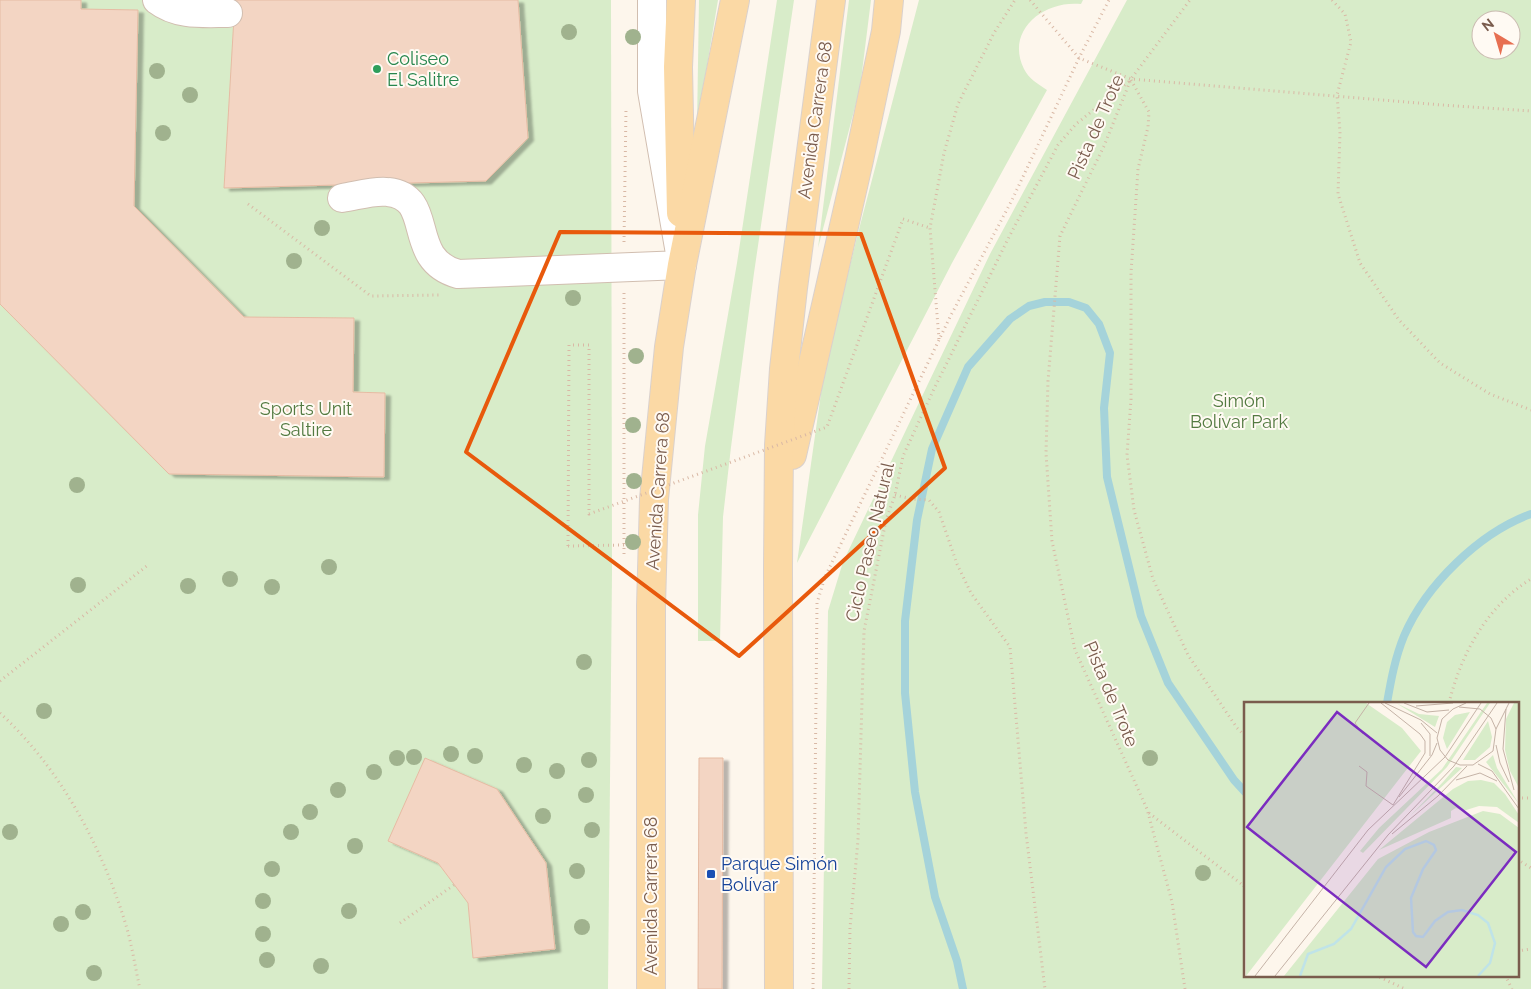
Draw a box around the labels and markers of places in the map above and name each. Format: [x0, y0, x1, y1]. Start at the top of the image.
place label: Coliseo El Salitre [387, 48, 460, 90]
marker: Coliseo El Salitre [371, 63, 383, 75]
place label: Parque Simón Bolívar [721, 853, 838, 895]
marker: Parque Simón Bolívar [705, 868, 717, 880]

